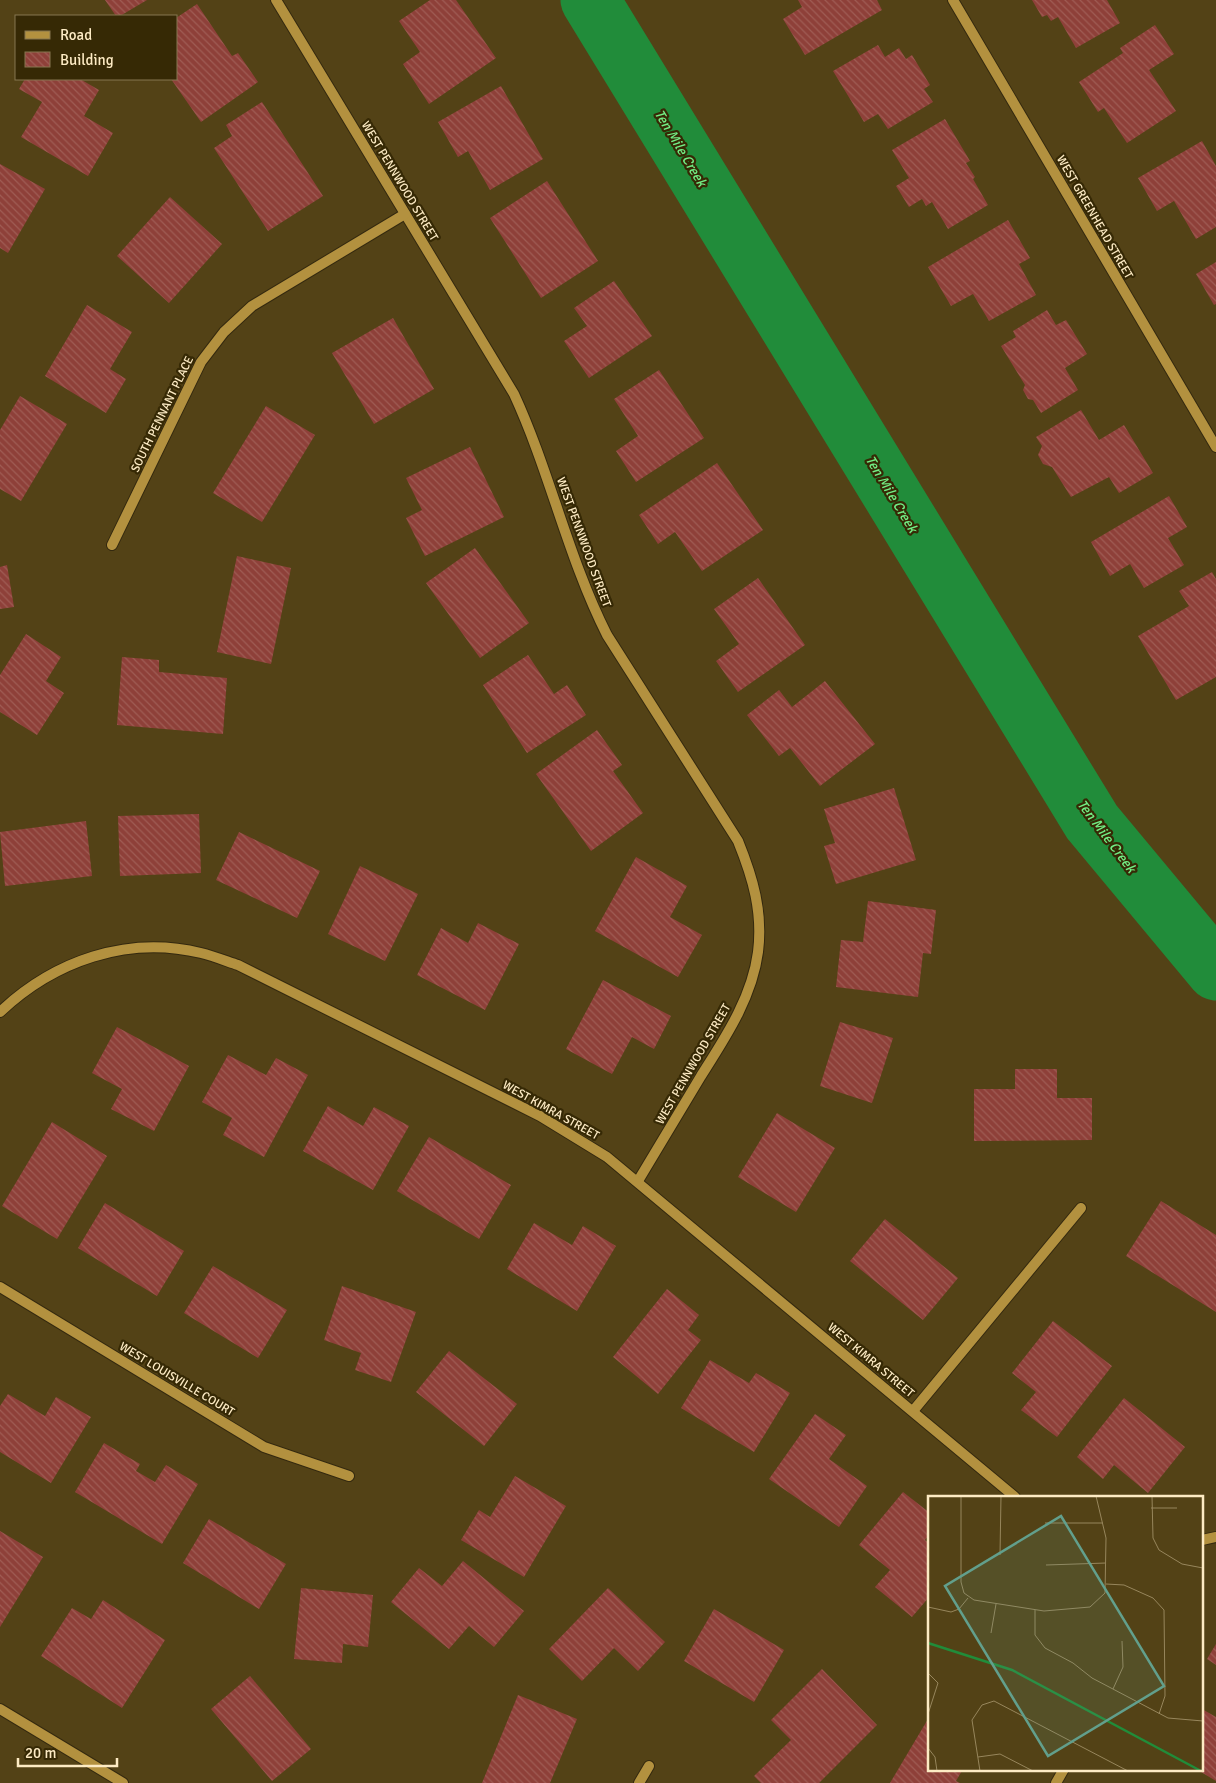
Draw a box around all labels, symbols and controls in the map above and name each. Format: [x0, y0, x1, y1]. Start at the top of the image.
legend [15, 15, 178, 80]
text: Road [60, 26, 92, 44]
text: Building [60, 51, 114, 69]
water label: Ten Mile Creek [651, 107, 711, 192]
street label: WEST PENNWOOD STREET [358, 119, 441, 244]
street label: WEST GREENHEAD STREET [1053, 153, 1136, 282]
street label: SOUTH PENNANT PLACE [128, 354, 197, 475]
water label: Ten Mile Creek [862, 453, 922, 538]
street label: WEST PENNWOOD STREET [553, 475, 614, 609]
water label: Ten Mile Creek [1074, 796, 1141, 878]
street label: WEST PENNWOOD STREET [653, 1001, 734, 1127]
street label: WEST KIMRA STREET [500, 1078, 602, 1143]
street label: WEST KIMRA STREET [824, 1320, 917, 1401]
street label: WEST LOUISVILLE COURT [116, 1339, 237, 1420]
inset map [928, 1496, 1204, 1770]
scale bar [18, 1736, 116, 1768]
text: 20 m [25, 1744, 56, 1762]

